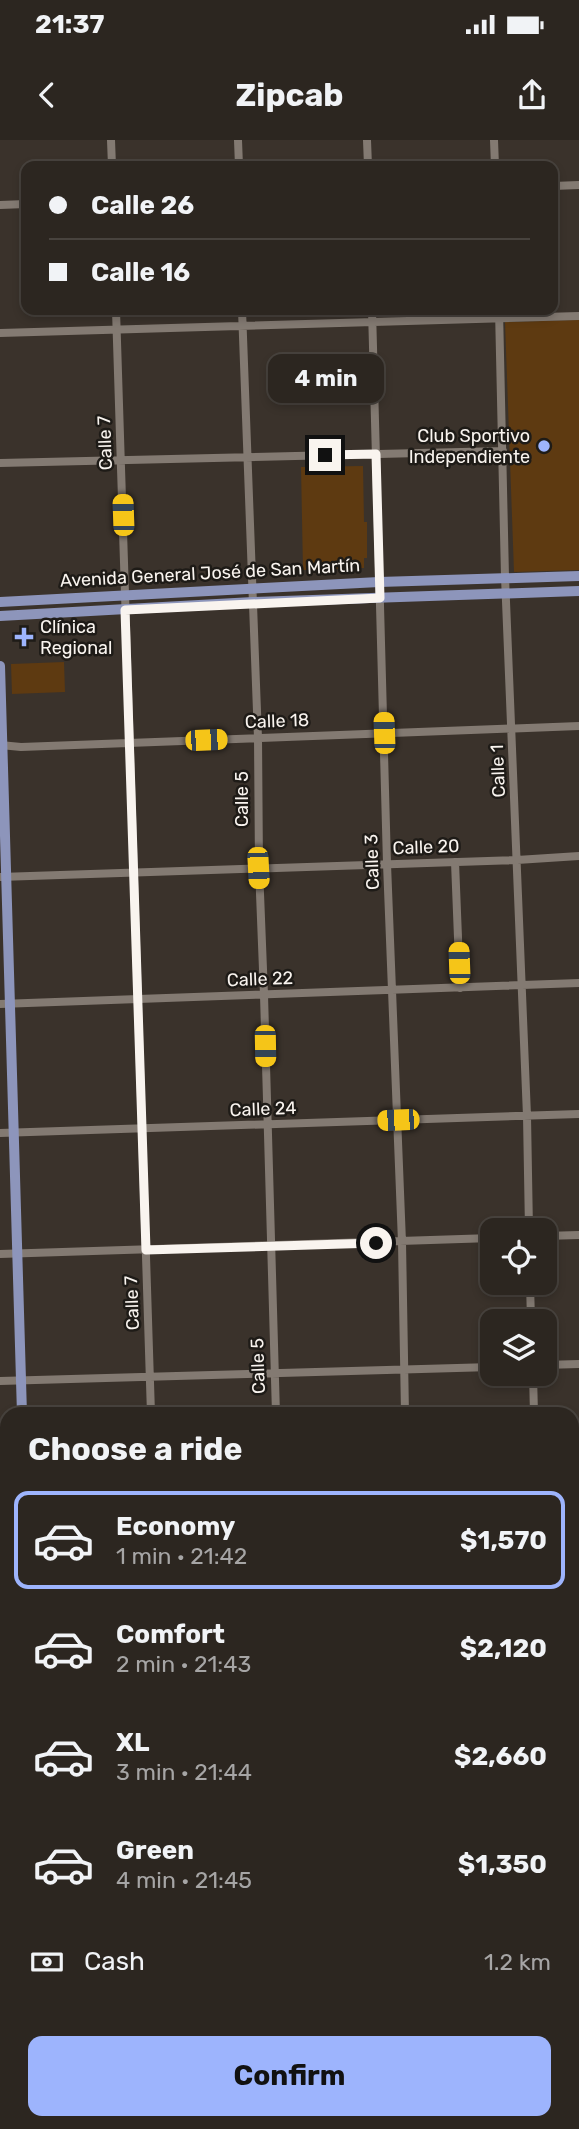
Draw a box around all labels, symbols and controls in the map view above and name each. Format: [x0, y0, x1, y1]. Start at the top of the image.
text: 21:37 [35, 9, 104, 40]
icon: back [28, 76, 66, 114]
text: Zipcab [235, 76, 344, 114]
icon: share [513, 76, 551, 114]
text: Calle 26 [91, 190, 194, 221]
text: Calle 16 [91, 257, 190, 288]
callout: 4 min [267, 354, 383, 402]
text: 4 min [294, 364, 358, 392]
street label: Calle 7 [93, 415, 117, 471]
place label: Club Sportivo Independiente [409, 425, 530, 468]
marker: Club Sportivo Independiente [536, 438, 552, 454]
route end [309, 439, 341, 471]
car [112, 494, 135, 536]
street label: Avenida General José de San Martín [59, 554, 361, 592]
place label: Clínica Regional [40, 616, 112, 659]
marker: Clínica Regional [14, 627, 34, 647]
street label: Calle 18 [244, 709, 310, 733]
car [373, 712, 396, 754]
car [185, 729, 228, 751]
street label: Calle 1 [486, 744, 510, 798]
street label: Calle 5 [231, 771, 253, 827]
street label: Calle 3 [360, 834, 384, 890]
street label: Calle 20 [392, 835, 460, 859]
car [247, 846, 270, 890]
car [448, 942, 471, 984]
street label: Calle 22 [226, 967, 294, 991]
car [255, 1025, 276, 1067]
street label: Calle 24 [229, 1097, 297, 1121]
car [377, 1109, 420, 1131]
map controls [480, 1218, 557, 1386]
button: locate [480, 1218, 557, 1295]
route start [360, 1227, 392, 1259]
street label: Calle 7 [120, 1275, 144, 1331]
button: layers [480, 1309, 557, 1386]
street label: Calle 5 [246, 1338, 270, 1394]
text: Choose a ride [28, 1430, 242, 1468]
icon: car [32, 1509, 95, 1572]
text: Economy [116, 1511, 235, 1542]
text: $1,570 [460, 1525, 547, 1556]
text: 1 min · 21:42 [116, 1542, 247, 1570]
icon: car [32, 1617, 95, 1680]
text: Comfort [116, 1619, 225, 1650]
text: $2,120 [460, 1633, 547, 1664]
text: 2 min · 21:43 [116, 1650, 251, 1678]
icon: car [32, 1725, 95, 1788]
text: XL [116, 1727, 149, 1758]
text: $2,660 [454, 1741, 547, 1772]
text: 3 min · 21:44 [116, 1758, 252, 1786]
icon: car [32, 1833, 95, 1896]
text: Green [116, 1835, 194, 1866]
text: $1,350 [458, 1849, 547, 1880]
text: 4 min · 21:45 [116, 1866, 252, 1894]
icon: cash [28, 1943, 66, 1981]
text: Cash [84, 1946, 145, 1977]
text: 1.2 km [484, 1948, 551, 1976]
button: Confirm [28, 2036, 551, 2116]

